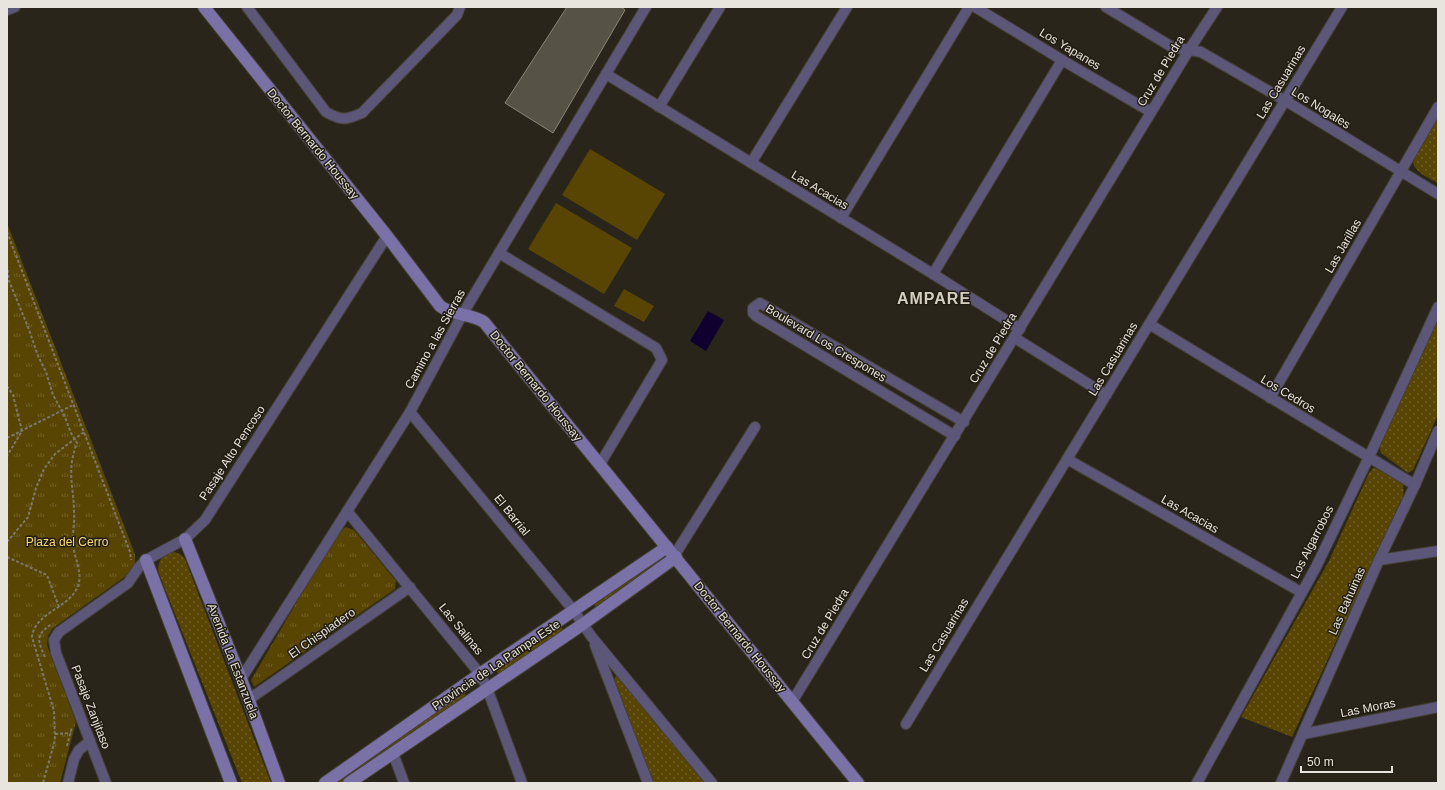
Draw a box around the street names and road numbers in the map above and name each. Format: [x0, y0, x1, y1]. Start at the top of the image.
street label: Los Yapanes [1037, 25, 1103, 73]
street label: Cruz de Piedra [1134, 33, 1188, 109]
street label: Las Casuarinas [1254, 43, 1308, 121]
street label: Los Nogales [1289, 84, 1353, 132]
street label: Doctor Bernardo Houssay [264, 86, 362, 202]
street label: Las Acacias [789, 168, 851, 212]
street label: Las Jarillas [1322, 217, 1364, 275]
street label: Camino a las Sierras [402, 287, 468, 391]
street label: Boulevard Los Crespones [763, 301, 889, 385]
street label: Cruz de Piedra [966, 310, 1020, 386]
street label: Las Casuarinas [1086, 320, 1140, 398]
street label: Doctor Bernardo Houssay [487, 328, 585, 444]
street label: Los Cedros [1258, 372, 1318, 416]
street label: Pasaje Alto Pencoso [196, 403, 268, 503]
street label: El Barrial [491, 492, 533, 538]
street label: Las Acacias [1159, 492, 1221, 536]
street label: Los Algarrobos [1288, 503, 1336, 581]
street label: Las Bahuinas [1326, 565, 1368, 637]
street label: Doctor Bernardo Houssay [691, 579, 789, 695]
street label: Cruz de Piedra [798, 586, 852, 662]
street label: Las Casuarinas [917, 596, 971, 674]
street label: Las Salinas [436, 600, 486, 658]
street label: Avenida La Estanzuela [205, 601, 262, 721]
street label: El Chispiadero [286, 605, 358, 661]
street label: Provincia de La Pampa Este [429, 617, 563, 713]
street label: Pasaje Zanjitaso [69, 663, 114, 751]
street label: Las Moras [1339, 696, 1397, 720]

